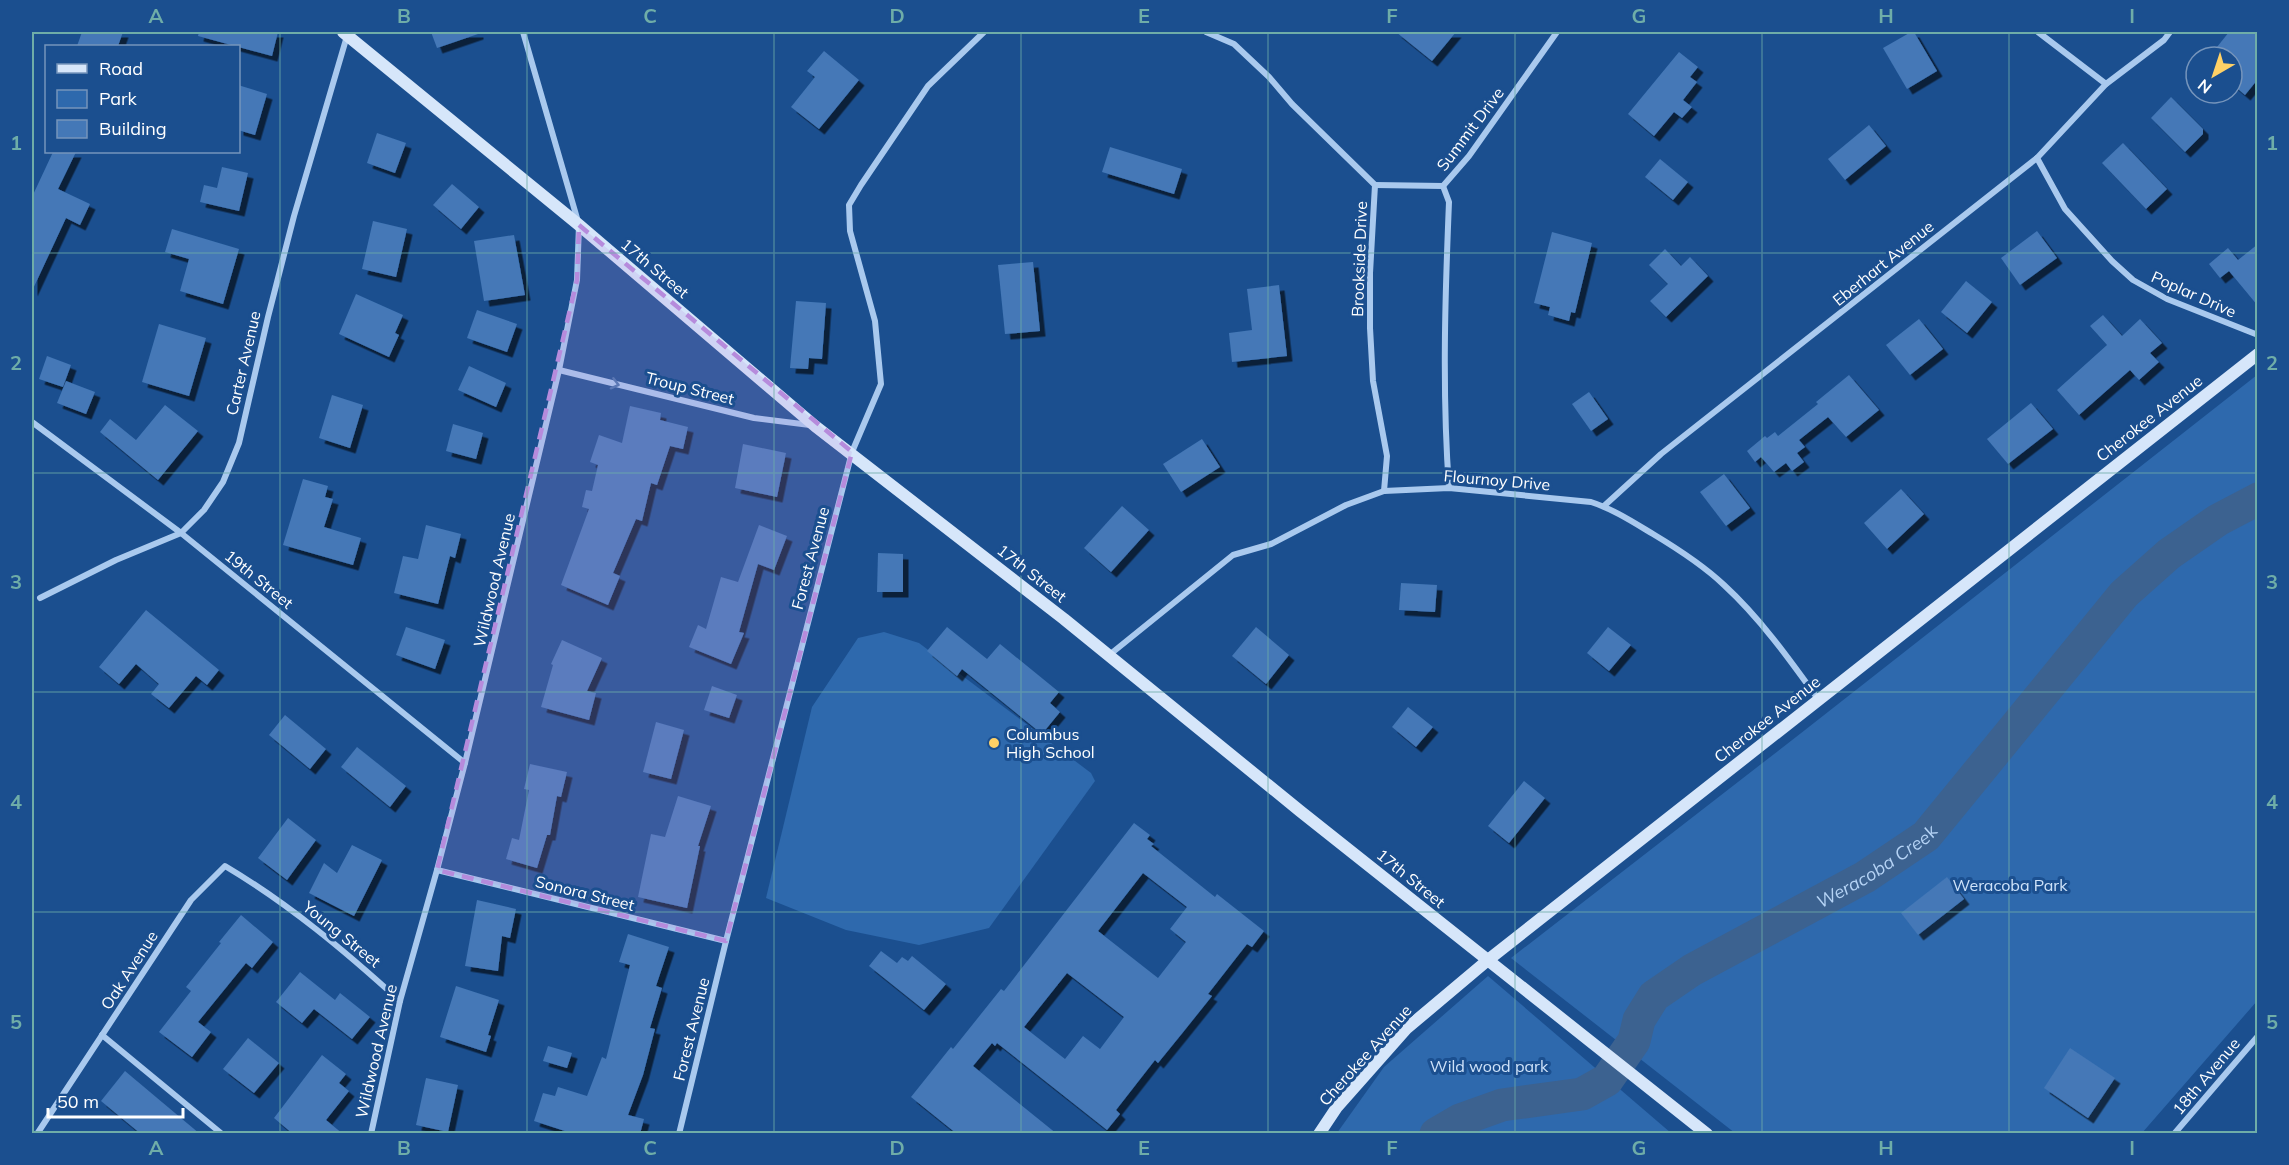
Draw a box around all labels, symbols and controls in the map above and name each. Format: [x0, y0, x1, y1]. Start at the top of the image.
text: A [149, 3, 164, 28]
text: B [397, 3, 411, 28]
text: C [643, 3, 657, 28]
text: D [889, 3, 905, 28]
text: E [1138, 3, 1150, 28]
text: F [1386, 3, 1398, 28]
text: G [1632, 3, 1646, 28]
text: H [1878, 3, 1894, 28]
text: I [2129, 3, 2135, 28]
legend [45, 45, 240, 153]
north arrow [2184, 45, 2244, 105]
text: Road [99, 57, 143, 80]
text: N [2194, 75, 2216, 98]
street label: Summit Drive [1432, 83, 1508, 175]
text: Park [99, 87, 138, 110]
text: Building [99, 117, 167, 140]
text: 1 [10, 130, 22, 155]
text: 1 [2266, 130, 2278, 155]
street label: Brookside Drive [1347, 201, 1371, 317]
street label: Eberhart Avenue [1828, 216, 1938, 310]
street label: 17th Street [617, 234, 693, 302]
street label: Poplar Drive [2148, 266, 2240, 322]
street label: Carter Avenue [221, 309, 265, 417]
text: 2 [10, 350, 22, 375]
text: 2 [2266, 350, 2278, 375]
street label: Troup Street [644, 367, 737, 409]
street label: Cherokee Avenue [2092, 370, 2206, 466]
one-way arrow [610, 376, 620, 389]
street label: Flournoy Drive [1443, 465, 1551, 495]
street label: Forest Avenue [787, 504, 833, 612]
street label: Wildwood Avenue [469, 511, 519, 649]
street label: 17th Street [993, 540, 1071, 607]
street label: 19th Street [221, 545, 298, 613]
text: 3 [10, 569, 22, 594]
text: 3 [2266, 569, 2278, 594]
street label: Cherokee Avenue [1710, 671, 1824, 767]
place label: Columbus High School [1006, 724, 1095, 762]
marker: Columbus High School [987, 736, 1001, 750]
text: 4 [10, 789, 22, 814]
text: 4 [2266, 789, 2278, 814]
water label: Weracoba Creek [1812, 819, 1943, 913]
street label: 17th Street [1373, 844, 1450, 912]
street label: Sonora Street [533, 871, 637, 915]
park label: Weracoba Park [1953, 875, 2068, 895]
street label: Young Street [298, 896, 385, 972]
street label: Oak Avenue [96, 927, 162, 1013]
street label: Forest Avenue [669, 975, 713, 1083]
street label: Wildwood Avenue [351, 982, 401, 1120]
street label: Cherokee Avenue [1314, 1000, 1416, 1110]
text: 5 [10, 1009, 22, 1034]
text: 5 [2266, 1009, 2278, 1034]
street label: 18th Avenue [2168, 1034, 2244, 1118]
park label: Wild wood park [1430, 1056, 1549, 1076]
scale bar [48, 1081, 183, 1119]
text: 50 m [57, 1090, 99, 1113]
text: A [149, 1135, 164, 1160]
text: B [397, 1135, 411, 1160]
text: C [643, 1135, 657, 1160]
text: D [889, 1135, 905, 1160]
text: E [1138, 1135, 1150, 1160]
text: F [1386, 1135, 1398, 1160]
text: G [1632, 1135, 1646, 1160]
text: H [1878, 1135, 1894, 1160]
text: I [2129, 1135, 2135, 1160]

